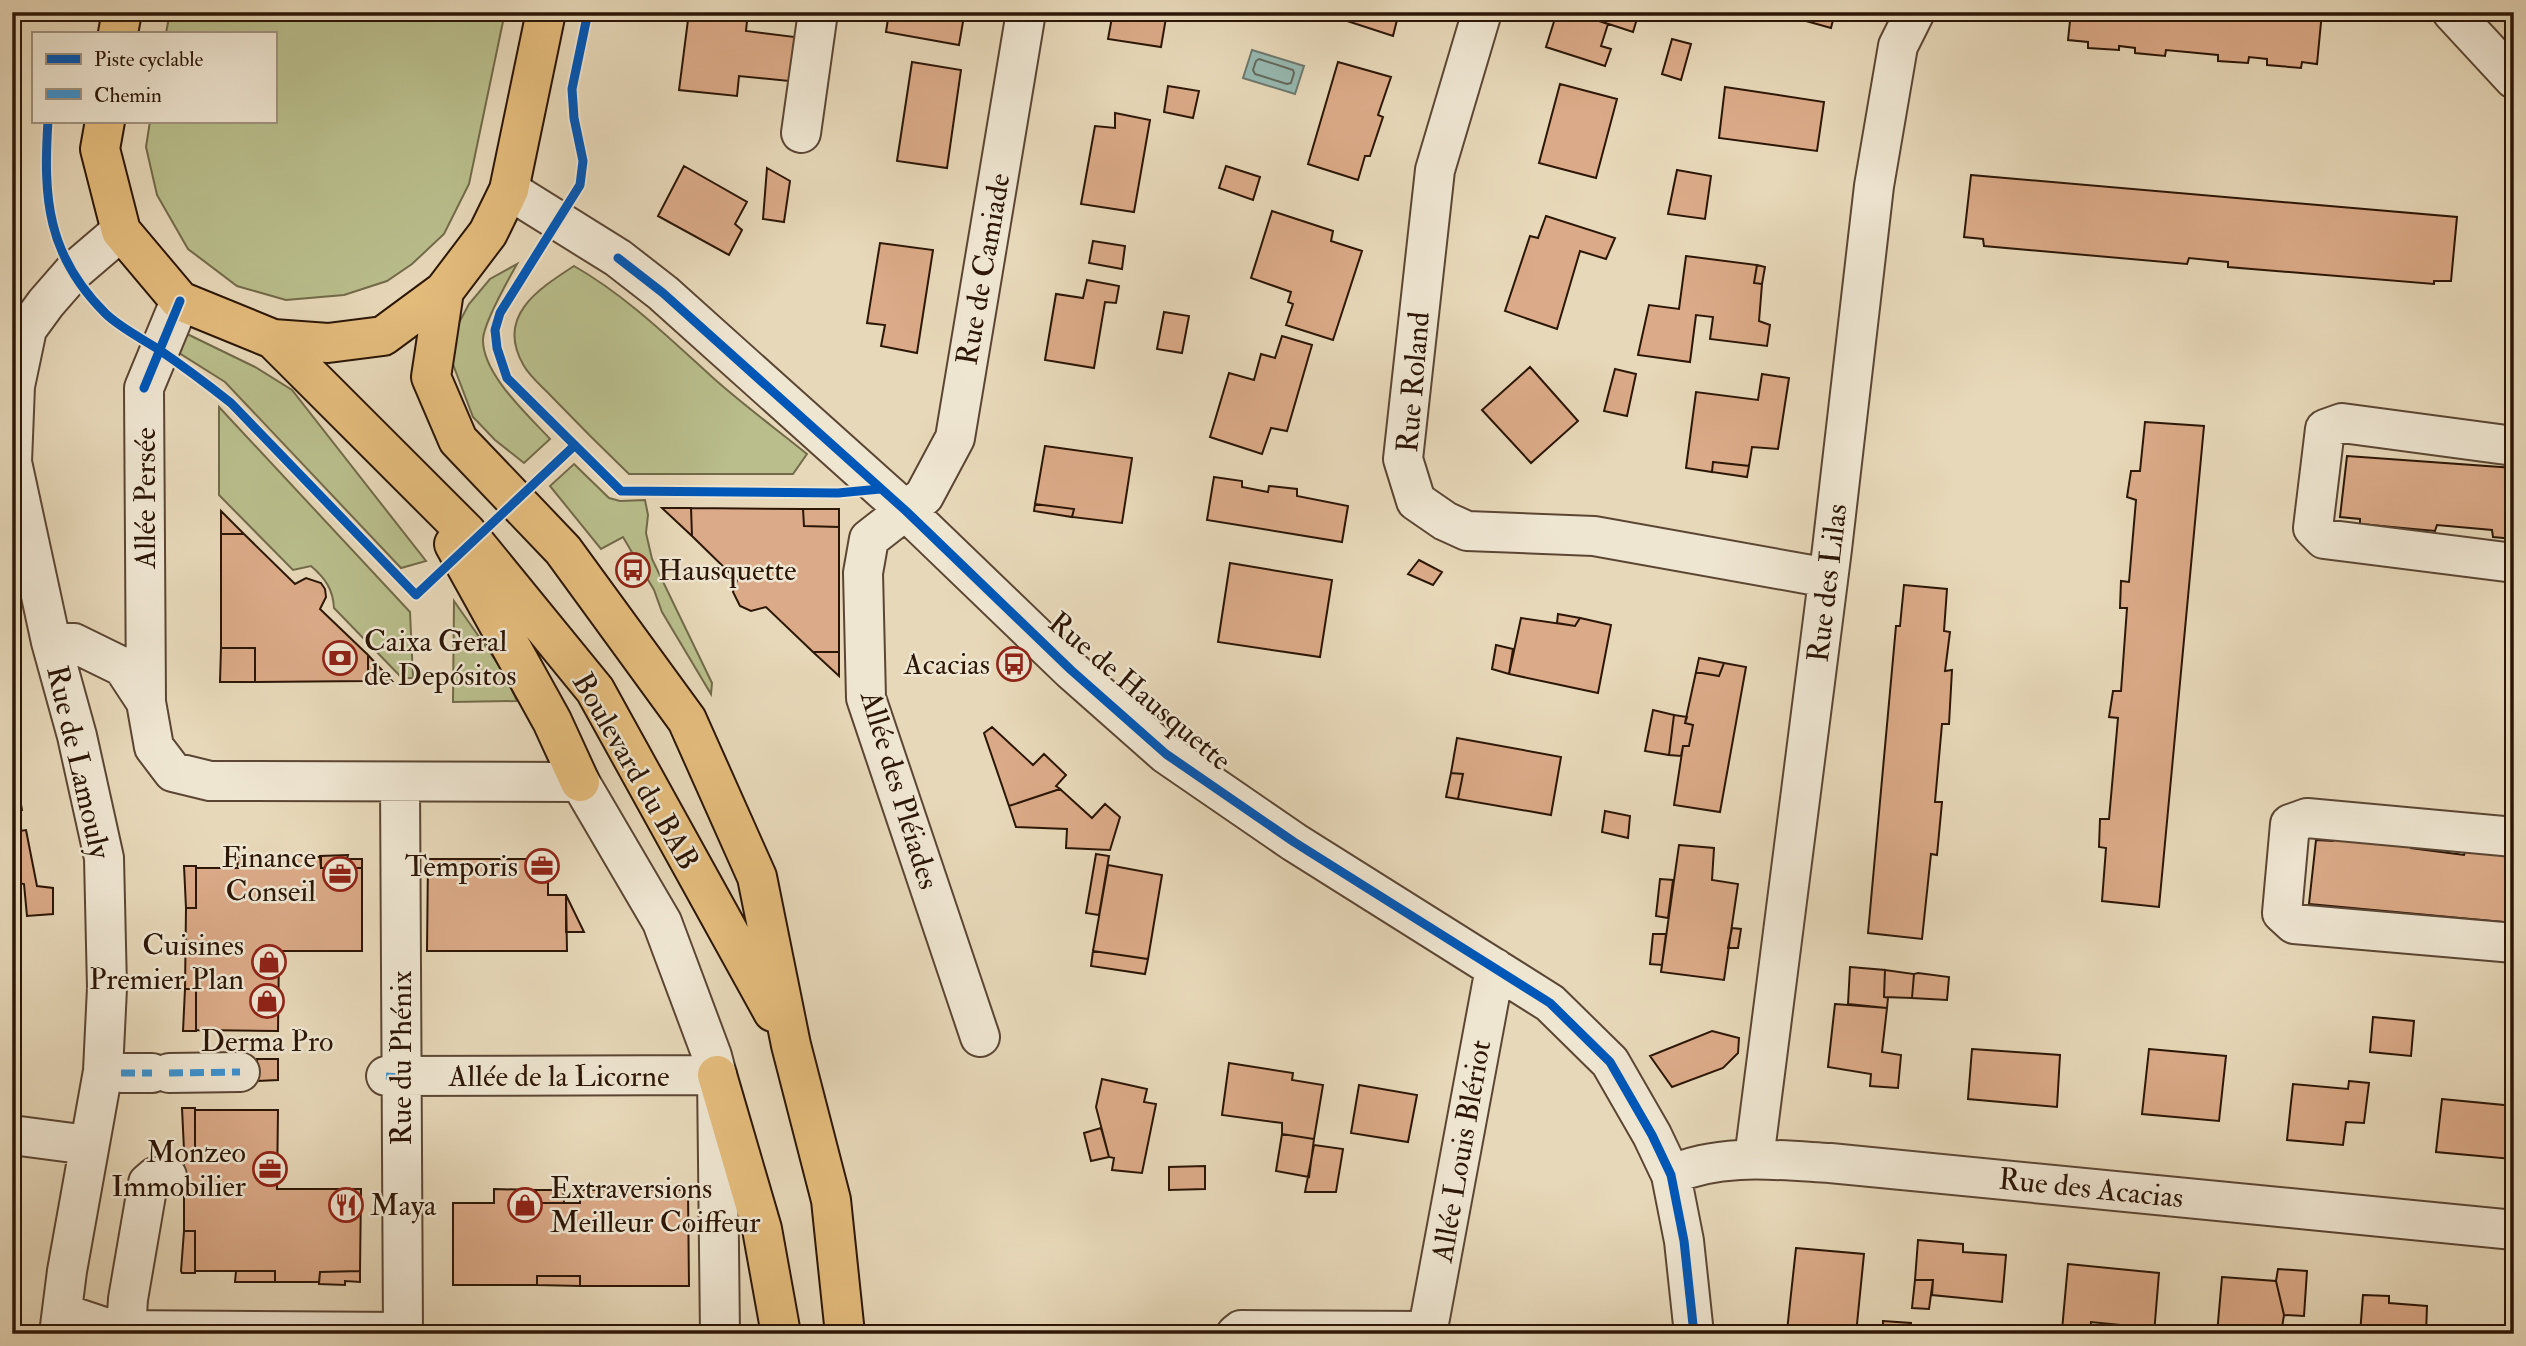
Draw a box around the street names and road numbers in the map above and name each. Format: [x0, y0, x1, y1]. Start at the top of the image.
street label: Rue de Camiade [948, 170, 1019, 368]
street label: Rue Roland [1389, 310, 1438, 454]
street label: Allée Persée [127, 427, 164, 570]
street label: Rue des Lilas [1799, 502, 1856, 664]
street label: Rue de Hausquette [1041, 604, 1239, 779]
street label: Rue de Lamouly [38, 662, 119, 863]
street label: Boulevard du BAB [564, 666, 707, 877]
street label: Allée des Pléiades [852, 686, 947, 894]
street label: Rue du Phénix [383, 971, 420, 1145]
street label: Allée Louis Blériot [1424, 1037, 1499, 1266]
street label: Allée de la Licorne [448, 1058, 669, 1095]
street label: Rue des Acacias [1997, 1160, 2185, 1217]

